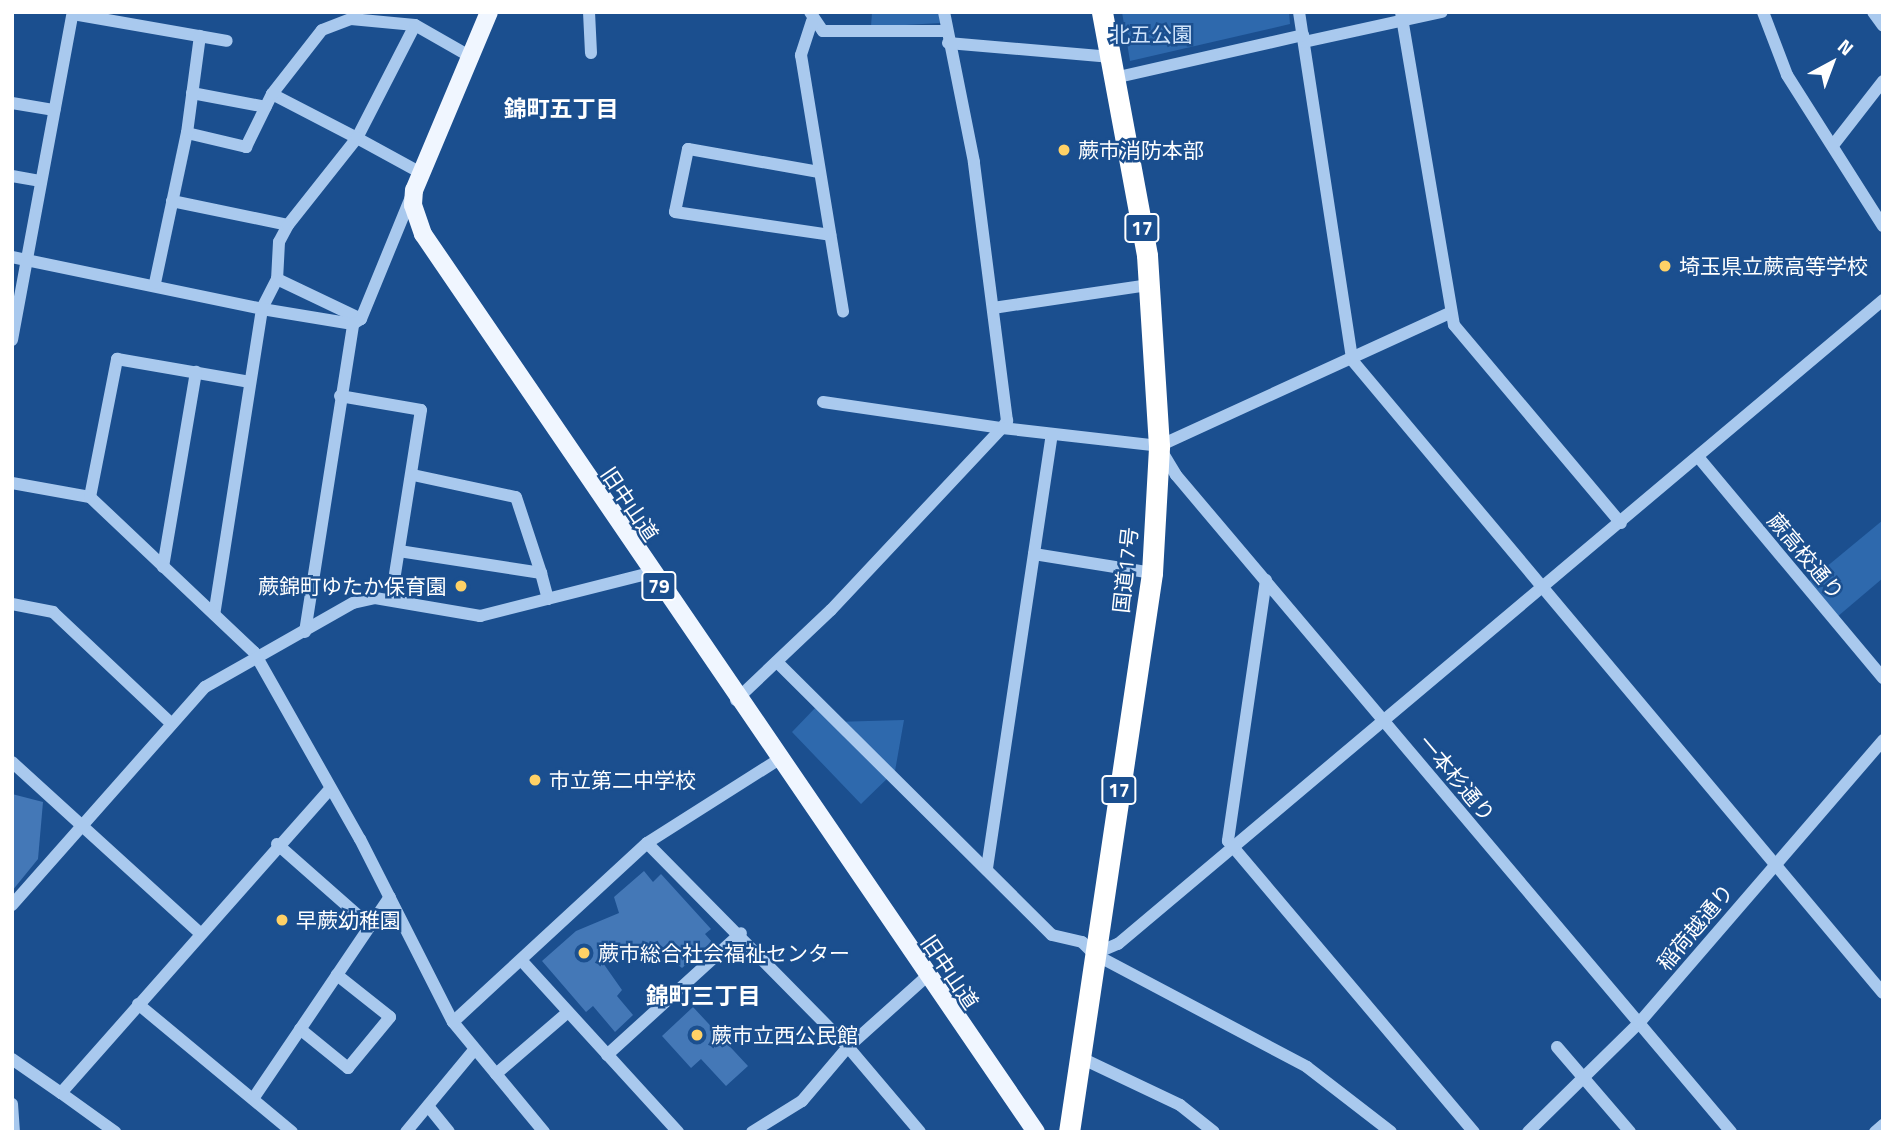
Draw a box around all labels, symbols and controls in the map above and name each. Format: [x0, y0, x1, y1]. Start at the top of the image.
park label: 北五公園 [1109, 21, 1193, 47]
north arrow [1797, 28, 1867, 98]
text: N [1832, 32, 1861, 62]
district label: 錦町五丁目 [504, 95, 618, 123]
place label: 蕨市消防本部 [1078, 137, 1204, 163]
marker: 蕨市消防本部 [1056, 142, 1072, 158]
road number: 17 [1123, 212, 1161, 244]
place label: 埼玉県立蕨高等学校 [1679, 253, 1868, 279]
marker: 埼玉県立蕨高等学校 [1657, 258, 1673, 274]
street label: 旧中山道 [596, 462, 664, 546]
street label: 蕨高校通り [1763, 508, 1849, 604]
street label: 国道17号 [1108, 526, 1142, 614]
road number: 79 [640, 570, 678, 601]
place label: 蕨錦町ゆたか保育園 [258, 573, 447, 599]
marker: 蕨錦町ゆたか保育園 [453, 578, 469, 594]
street label: 一本杉通り [1414, 730, 1500, 826]
place label: 市立第二中学校 [549, 767, 696, 793]
marker: 市立第二中学校 [527, 772, 543, 788]
road number: 17 [1100, 775, 1138, 806]
street label: 稲荷越通り [1652, 879, 1738, 975]
place label: 早蕨幼稚園 [296, 907, 401, 933]
marker: 早蕨幼稚園 [274, 912, 290, 928]
street label: 旧中山道 [916, 930, 984, 1014]
place label: 蕨市総合社会福祉センター [598, 940, 850, 966]
marker: 蕨市総合社会福祉センター [576, 945, 592, 961]
district label: 錦町三丁目 [646, 982, 760, 1010]
place label: 蕨市立西公民館 [711, 1022, 858, 1048]
marker: 蕨市立西公民館 [689, 1027, 705, 1043]

